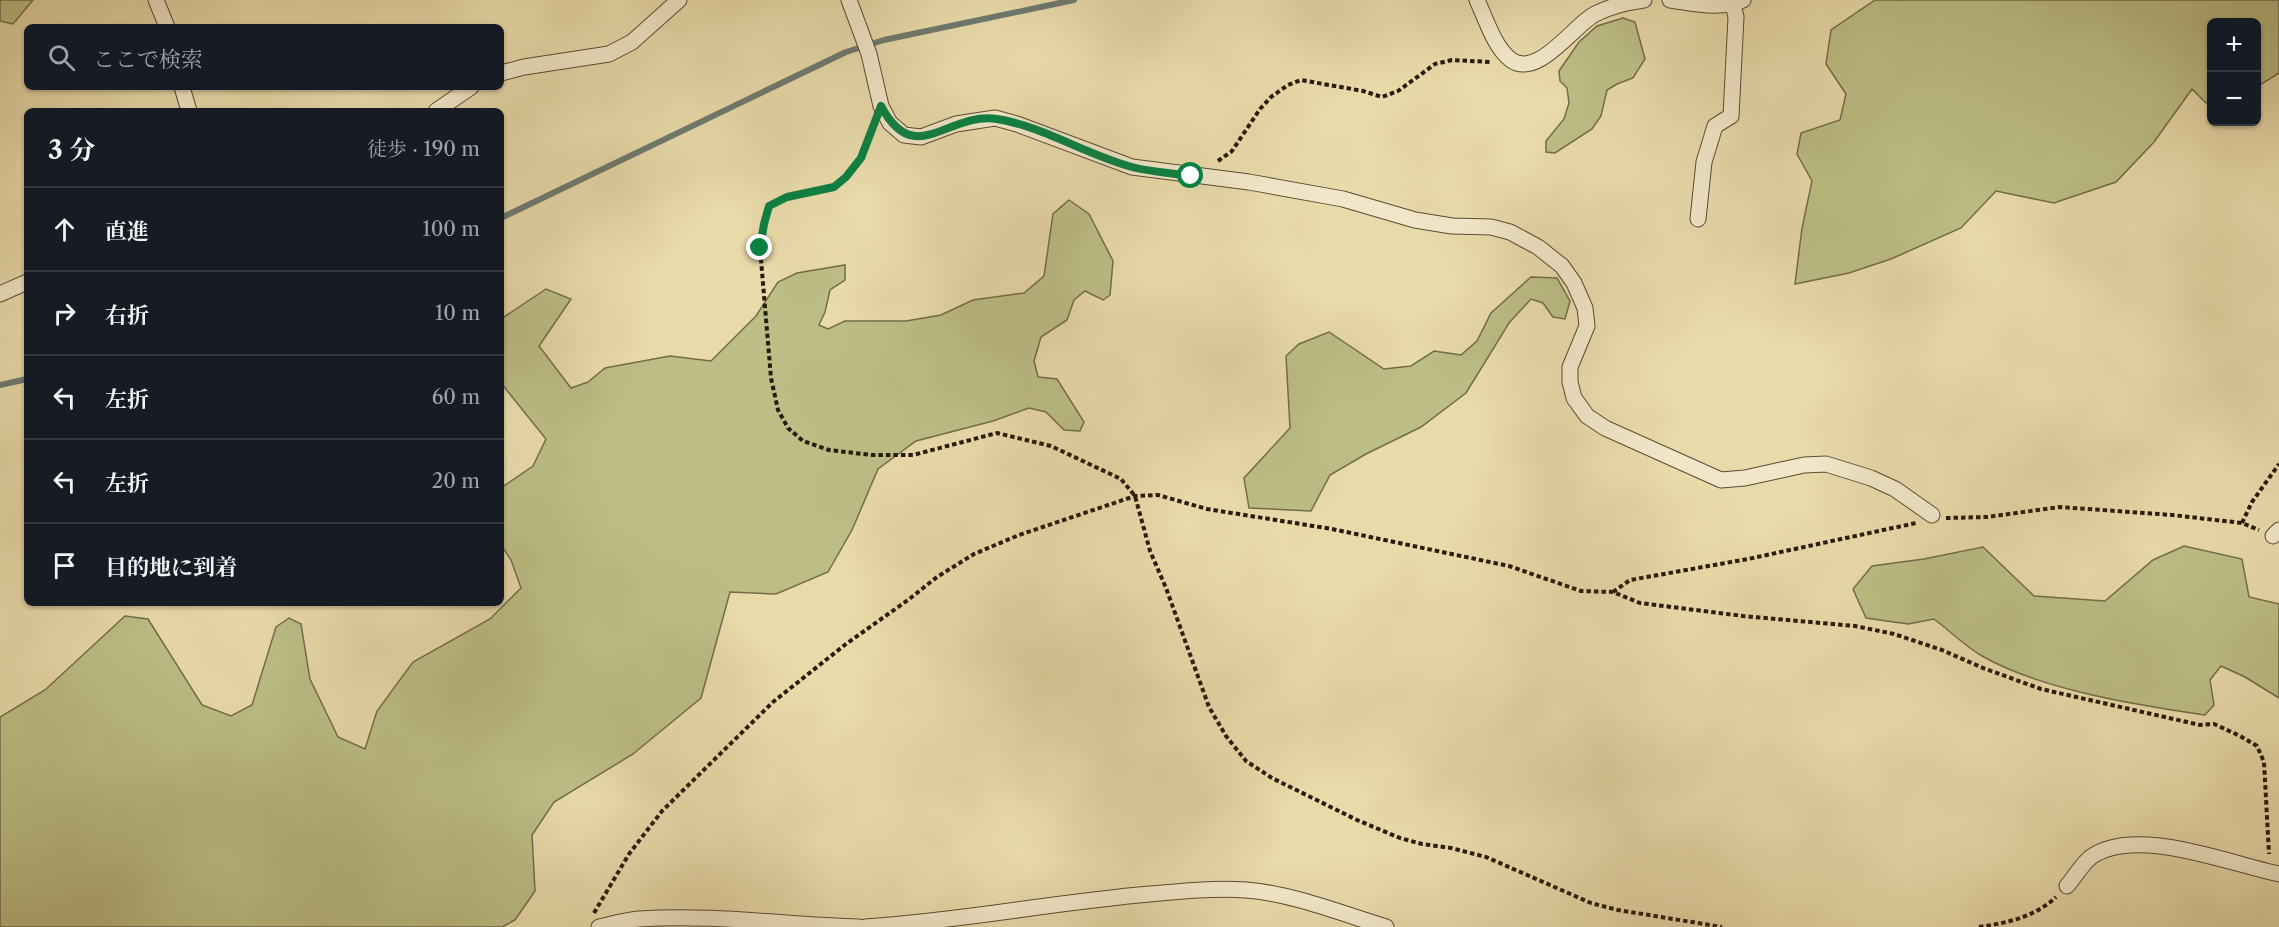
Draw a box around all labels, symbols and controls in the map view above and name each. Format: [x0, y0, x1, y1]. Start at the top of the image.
map controls [2207, 18, 2261, 126]
button: + [2207, 18, 2261, 72]
search box [24, 24, 504, 90]
icon: search [45, 41, 78, 74]
text: ここで検索 [93, 46, 203, 73]
button: − [2207, 72, 2261, 126]
text: 3 分 [48, 134, 95, 166]
text: 徒歩 · 190 m [367, 137, 480, 161]
route start [1177, 162, 1203, 188]
icon: ahead [48, 213, 81, 246]
text: 100 m [422, 217, 480, 241]
text: 直進 [105, 218, 149, 245]
route end [746, 234, 772, 260]
icon: right [48, 297, 81, 330]
text: 10 m [435, 301, 480, 325]
text: 右折 [105, 302, 149, 329]
icon: left [48, 381, 81, 414]
text: 60 m [432, 385, 480, 409]
text: 左折 [105, 386, 149, 413]
icon: left [48, 465, 81, 498]
text: 20 m [432, 469, 480, 493]
text: 左折 [105, 470, 149, 497]
icon: arrive [48, 549, 81, 582]
text: 目的地に到着 [105, 554, 237, 581]

